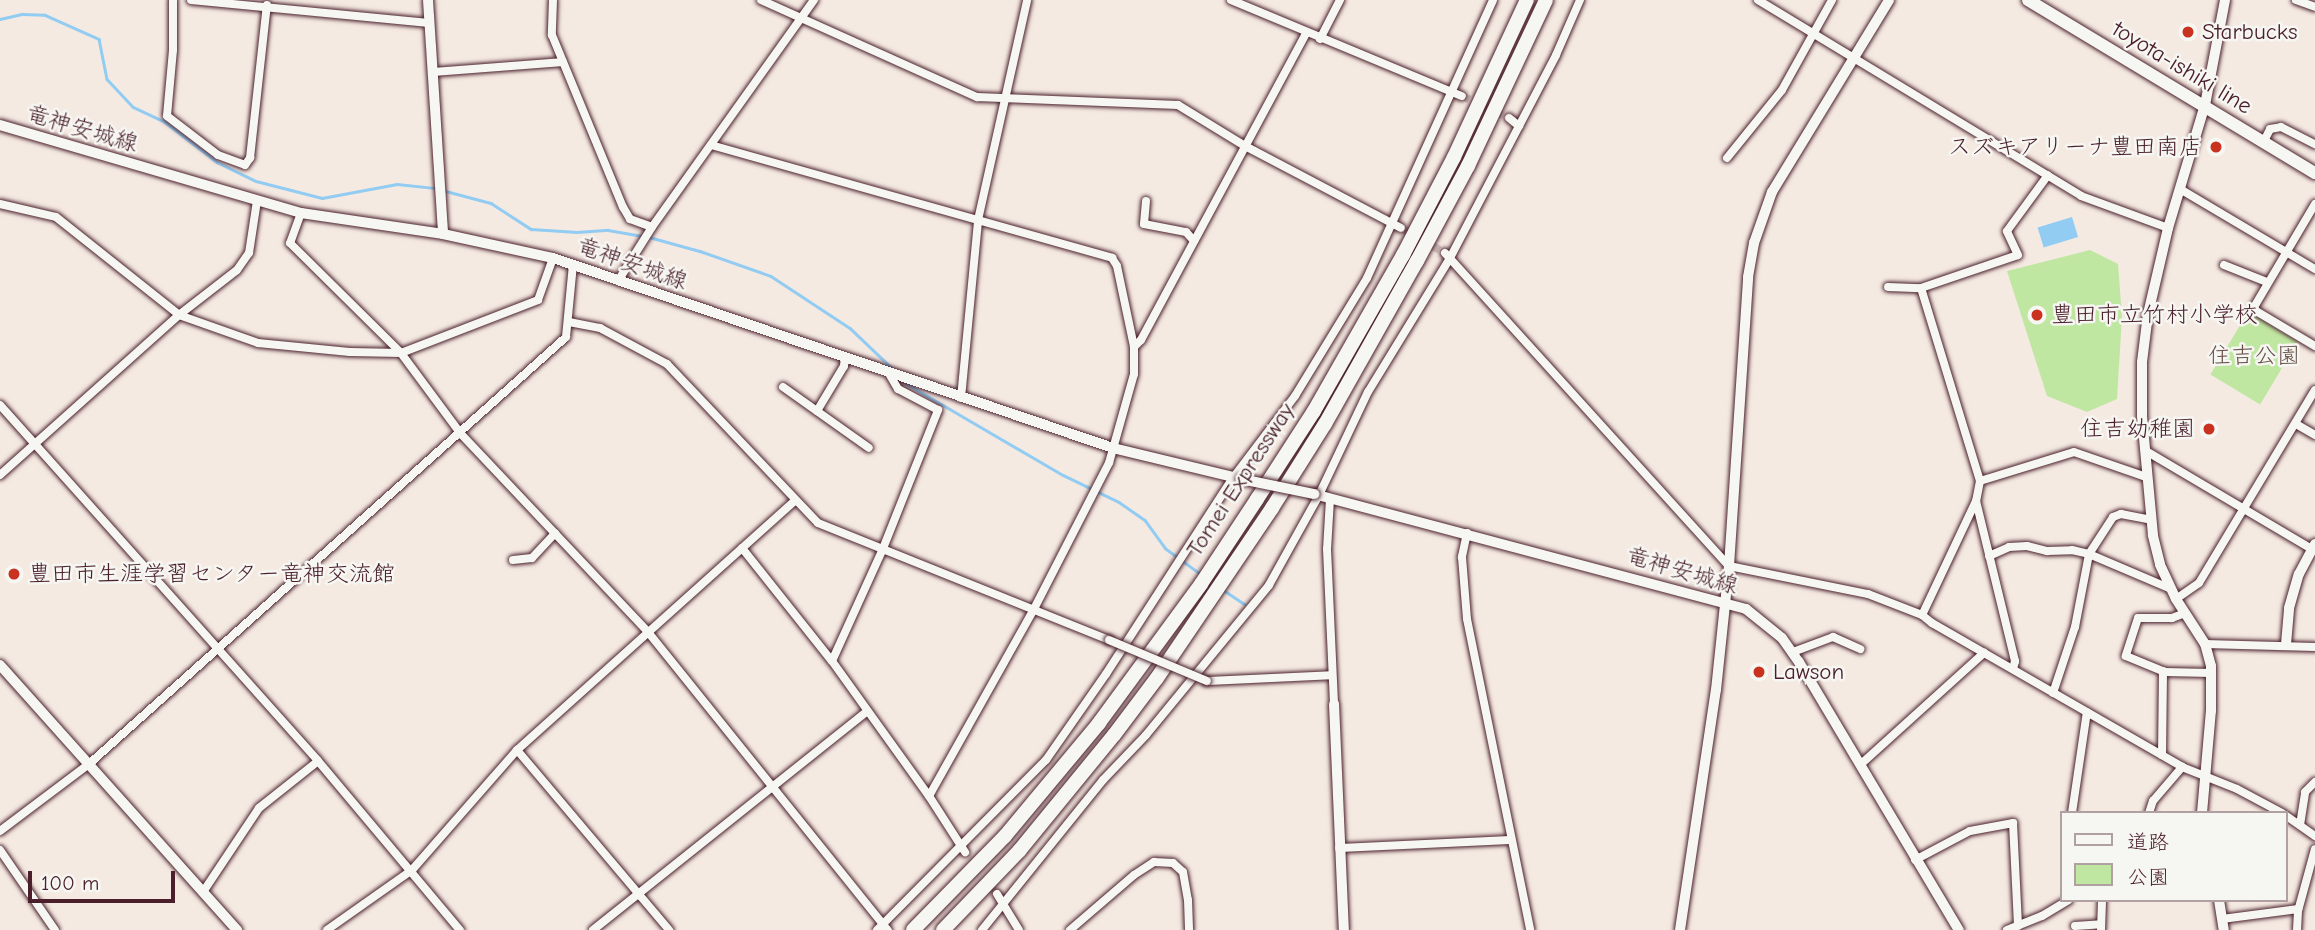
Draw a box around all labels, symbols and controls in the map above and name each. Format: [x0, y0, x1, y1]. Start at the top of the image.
street label: toyota-ishiki line [2107, 16, 2257, 120]
place label: Starbucks [2202, 18, 2297, 46]
marker: Starbucks [2180, 24, 2196, 40]
street label: 竜神安城線 [23, 100, 141, 158]
place label: スズキアリーナ豊田南店 [1949, 133, 2202, 161]
marker: スズキアリーナ豊田南店 [2208, 139, 2224, 155]
street label: 竜神安城線 [573, 232, 691, 296]
place label: 豊田市立竹村小学校 [2051, 301, 2258, 329]
marker: 豊田市立竹村小学校 [2029, 307, 2045, 323]
park label: 住吉公園 [2208, 342, 2300, 370]
street label: Tomei Expressway [1181, 398, 1301, 562]
place label: 住吉幼稚園 [2080, 415, 2195, 443]
marker: 住吉幼稚園 [2201, 421, 2217, 437]
street label: 竜神安城線 [1623, 542, 1741, 600]
place label: 豊田市生涯学習センター竜神交流館 [28, 560, 396, 588]
marker: 豊田市生涯学習センター竜神交流館 [6, 566, 22, 582]
place label: Lawson [1773, 658, 1844, 686]
marker: Lawson [1751, 664, 1767, 680]
legend [2060, 811, 2287, 902]
text: 道路 [2127, 830, 2169, 854]
scale bar [32, 856, 178, 900]
text: 公園 [2127, 865, 2169, 889]
text: 100 m [41, 871, 99, 895]

